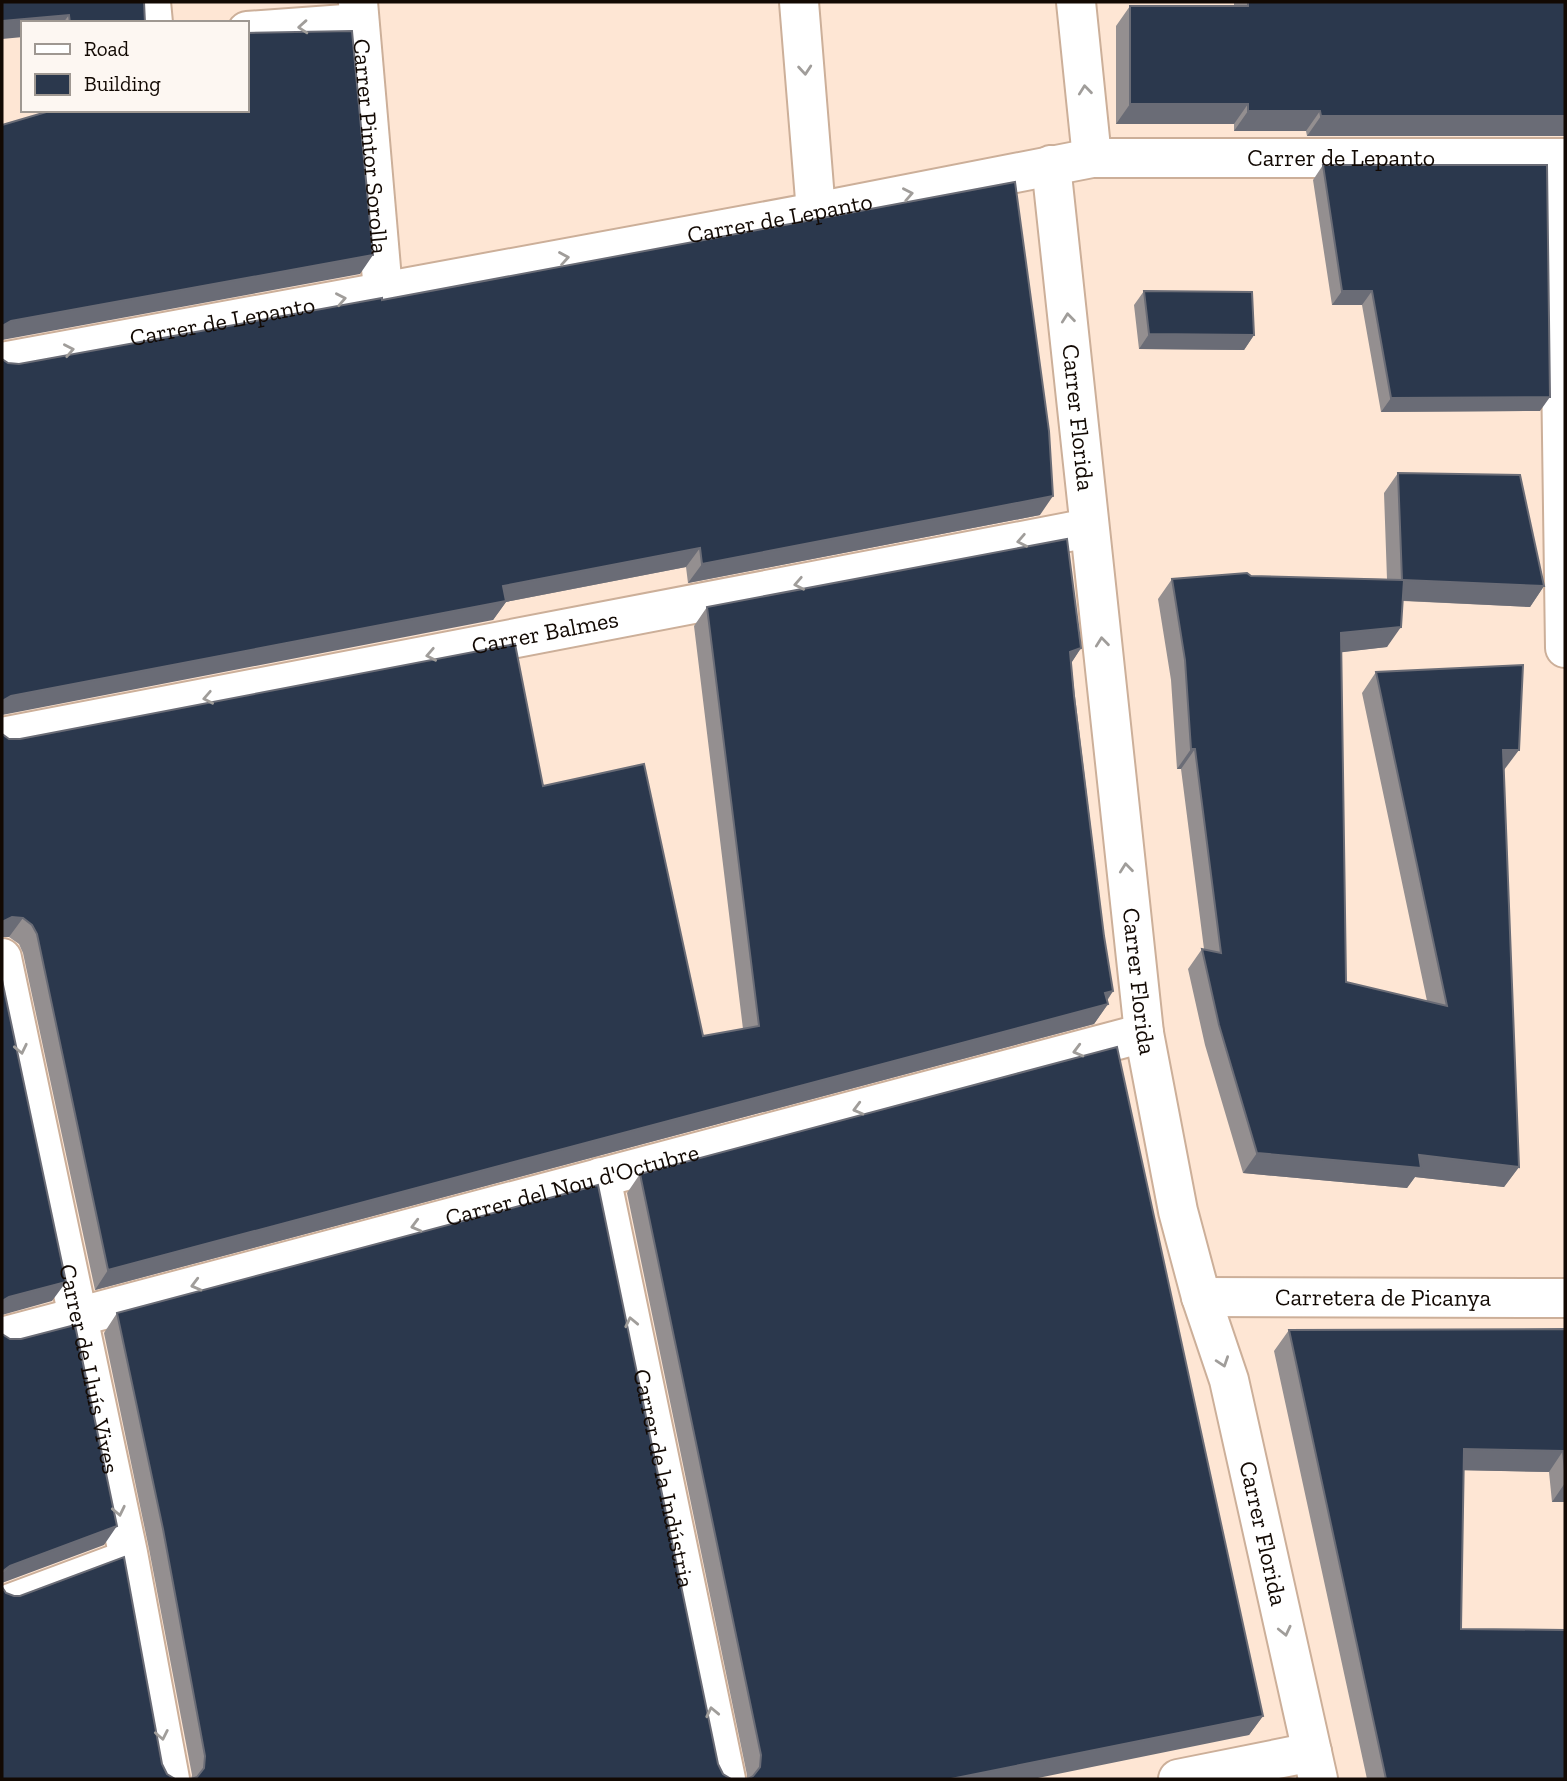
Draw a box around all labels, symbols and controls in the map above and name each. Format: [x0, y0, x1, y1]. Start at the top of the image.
one-way arrow [297, 19, 308, 34]
legend [21, 21, 248, 112]
text: Road [84, 36, 130, 61]
street label: Carrer Pintor Sorolla [347, 37, 395, 256]
one-way arrow [797, 65, 812, 76]
text: Building [84, 71, 161, 96]
one-way arrow [1078, 84, 1093, 95]
street label: Carrer de Lepanto [1247, 143, 1435, 172]
street label: Carrer de Lepanto [685, 186, 875, 249]
one-way arrow [903, 187, 914, 202]
one-way arrow [558, 251, 570, 266]
street label: Carrer de Lepanto [127, 290, 317, 352]
one-way arrow [335, 292, 347, 307]
one-way arrow [1061, 312, 1076, 323]
one-way arrow [63, 343, 75, 358]
street label: Carrer Florida [1056, 343, 1101, 493]
one-way arrow [1016, 533, 1028, 548]
one-way arrow [793, 576, 805, 591]
street label: Carrer Balmes [469, 604, 621, 660]
one-way arrow [1094, 636, 1109, 648]
one-way arrow [425, 647, 437, 662]
one-way arrow [202, 689, 214, 704]
one-way arrow [1119, 862, 1134, 873]
street label: Carrer Florida [1117, 906, 1163, 1057]
one-way arrow [12, 1043, 27, 1055]
one-way arrow [1072, 1043, 1084, 1057]
one-way arrow [852, 1101, 864, 1115]
street label: Carrer del Nou d'Octubre [442, 1137, 702, 1232]
one-way arrow [410, 1218, 422, 1233]
street label: Carrer de Lluís Vives [53, 1261, 126, 1476]
one-way arrow [191, 1277, 203, 1291]
street label: Carretera de Picanya [1275, 1282, 1491, 1312]
one-way arrow [624, 1316, 639, 1328]
one-way arrow [1214, 1355, 1229, 1367]
street label: Carrer de la Indústria [627, 1366, 701, 1591]
street label: Carrer Florida [1234, 1458, 1294, 1609]
one-way arrow [111, 1505, 125, 1517]
one-way arrow [1277, 1625, 1291, 1637]
one-way arrow [706, 1706, 721, 1718]
one-way arrow [154, 1729, 169, 1741]

